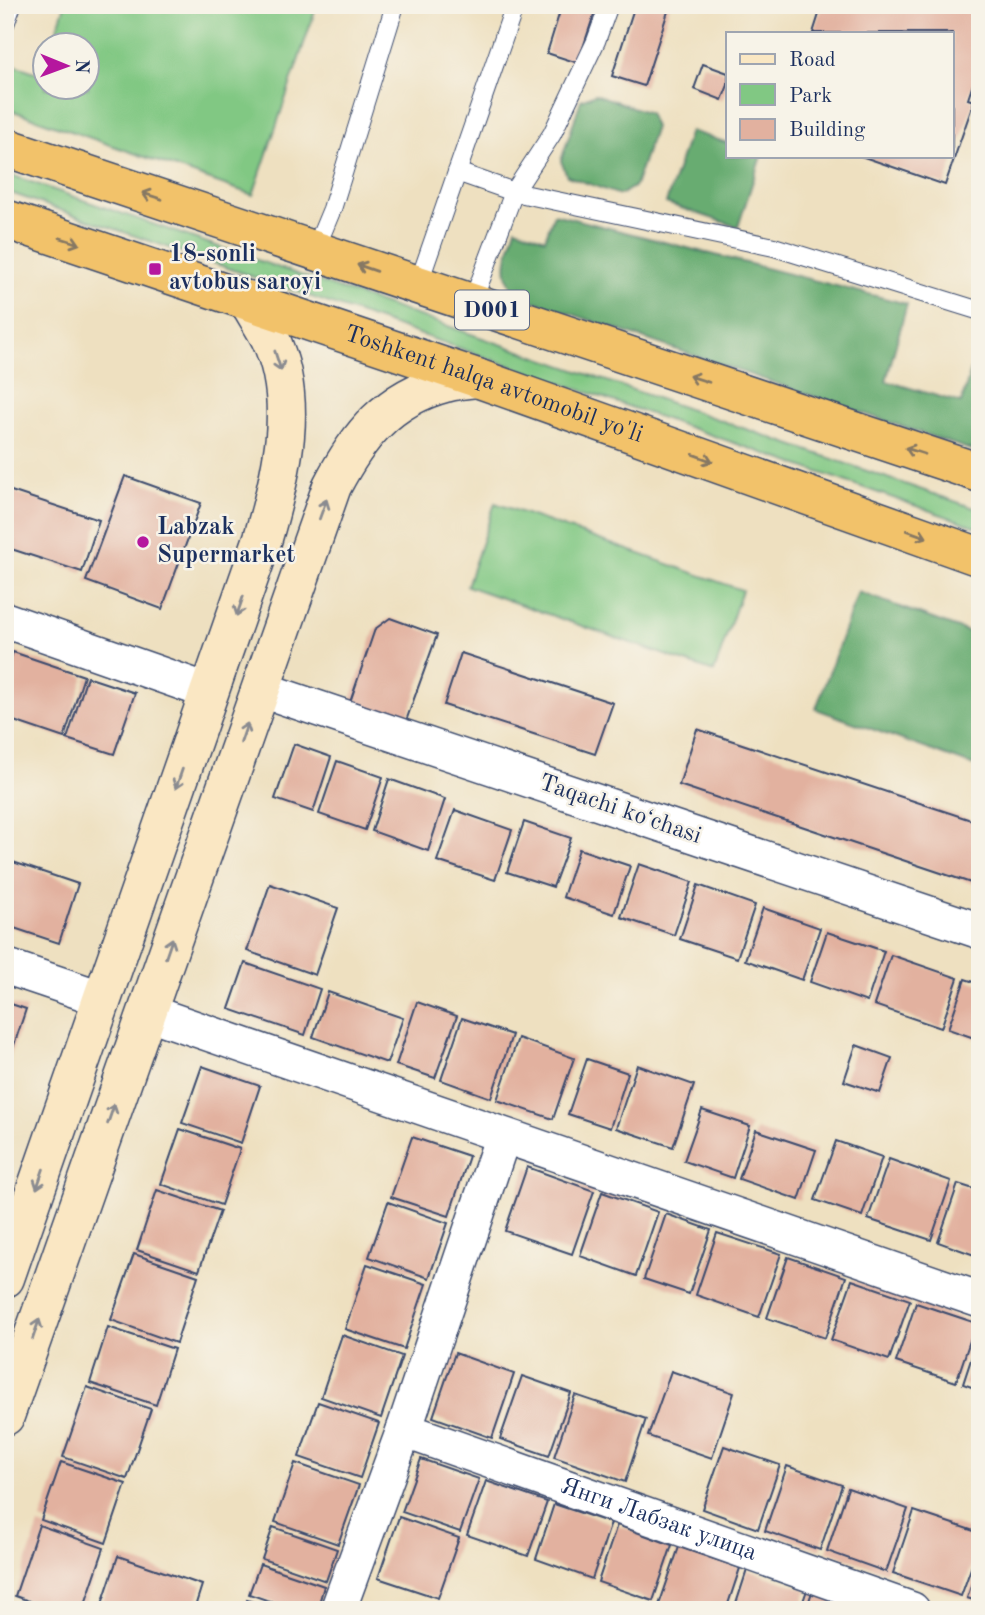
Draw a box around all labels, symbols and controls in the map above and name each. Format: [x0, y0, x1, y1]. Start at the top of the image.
north arrow [32, 32, 102, 102]
legend [726, 32, 954, 158]
text: Road [789, 50, 836, 71]
text: N [71, 59, 90, 74]
text: Park [789, 86, 832, 107]
text: Building [789, 120, 866, 141]
one-way arrow [141, 189, 163, 201]
one-way arrow [59, 235, 81, 248]
place label: 18-sonli avtobus saroyi [169, 243, 321, 295]
marker: 18-sonli avtobus saroyi [147, 261, 163, 277]
one-way arrow [357, 261, 379, 273]
road number: D001 [455, 290, 529, 330]
street label: Toshkent halqa avtomobil yo'li [341, 322, 646, 448]
one-way arrow [272, 350, 285, 372]
one-way arrow [689, 372, 711, 384]
one-way arrow [904, 444, 926, 457]
one-way arrow [691, 453, 713, 465]
one-way arrow [318, 499, 330, 521]
place label: Labzak Supermarket [157, 516, 295, 568]
one-way arrow [906, 529, 928, 541]
marker: Labzak Supermarket [135, 534, 151, 550]
one-way arrow [233, 594, 245, 616]
one-way arrow [238, 722, 251, 744]
one-way arrow [172, 768, 184, 790]
street label: Taqachi koʻchasi [536, 771, 704, 849]
one-way arrow [164, 937, 176, 959]
one-way arrow [106, 1103, 118, 1125]
one-way arrow [33, 1168, 46, 1190]
one-way arrow [31, 1318, 43, 1340]
street label: Янги Лабзак улица [557, 1474, 760, 1566]

